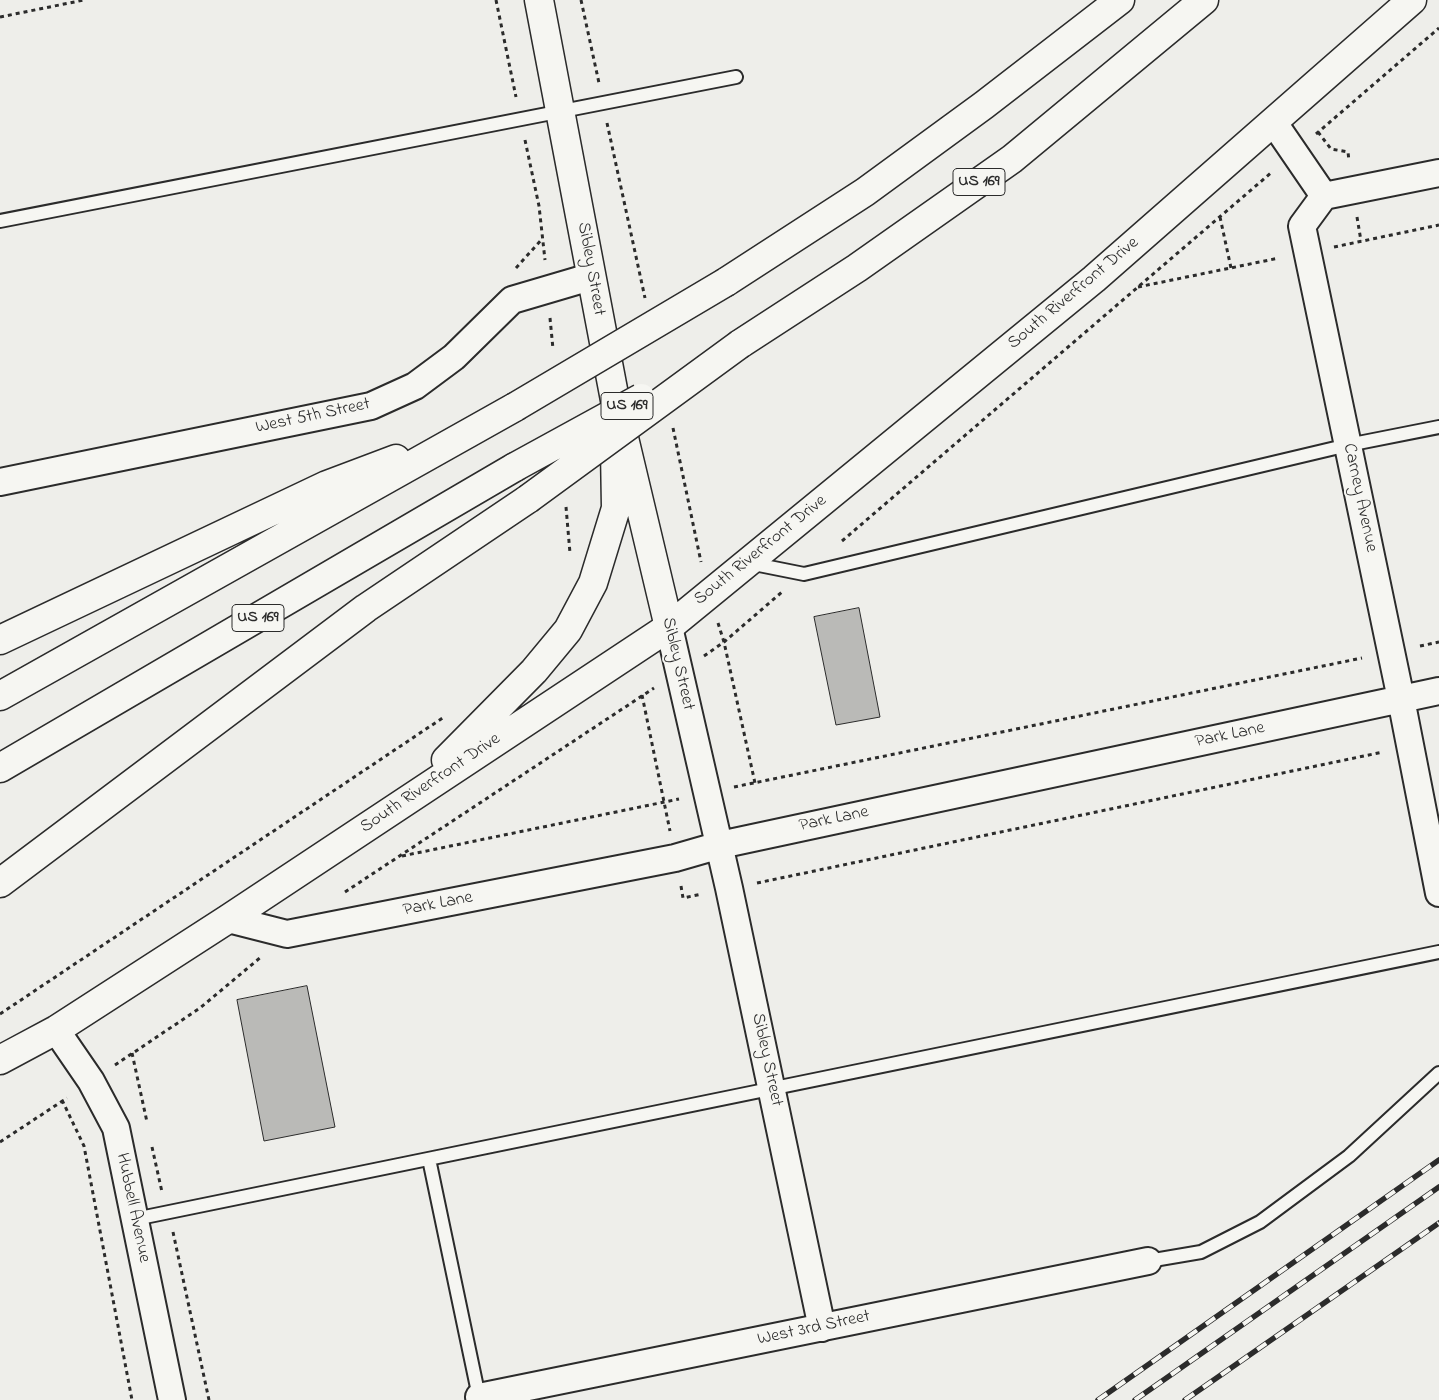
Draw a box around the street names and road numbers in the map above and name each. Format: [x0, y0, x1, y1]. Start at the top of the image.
road number: US 169 [953, 168, 1005, 196]
street label: Sibley Street [571, 220, 609, 318]
street label: South Riverfront Drive [1004, 233, 1144, 355]
road number: US 169 [601, 392, 653, 420]
street label: West 5th Street [254, 394, 372, 440]
street label: Carney Avenue [1337, 442, 1381, 554]
street label: South Riverfront Drive [690, 491, 832, 611]
road number: US 169 [232, 604, 284, 632]
street label: Sibley Street [656, 615, 698, 713]
street label: Park Lane [1193, 718, 1267, 754]
street label: South Riverfront Drive [357, 729, 505, 839]
street label: Park Lane [797, 802, 871, 838]
street label: Park Lane [401, 888, 475, 922]
street label: Sibley Street [746, 1011, 786, 1109]
street label: Hubbell Avenue [110, 1151, 154, 1265]
street label: West 3rd Street [756, 1307, 872, 1351]

